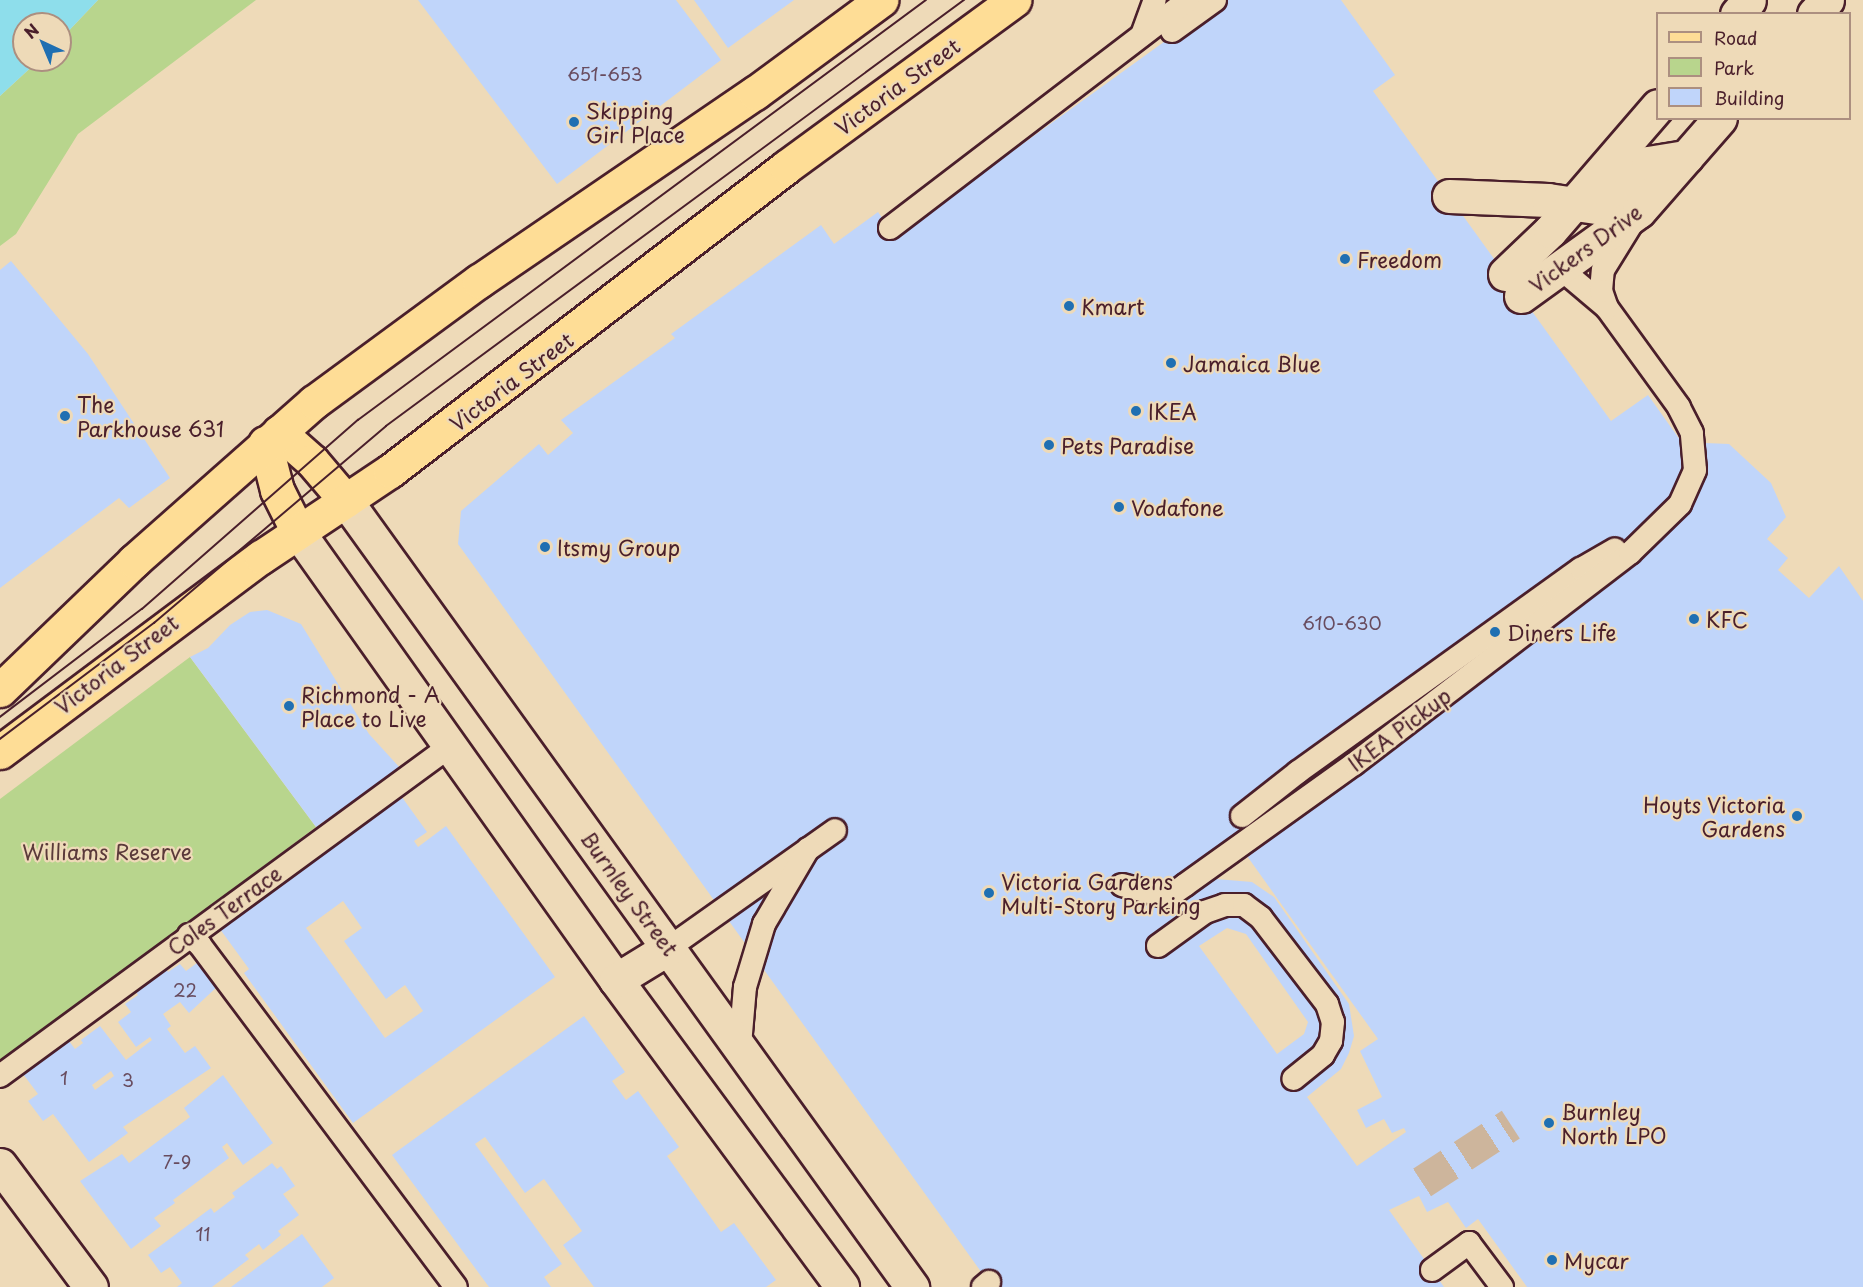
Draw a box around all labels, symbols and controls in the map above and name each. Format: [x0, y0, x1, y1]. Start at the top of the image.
north arrow [12, 12, 72, 72]
legend [1656, 12, 1851, 120]
text: N [18, 17, 44, 44]
text: Road [1714, 24, 1758, 51]
street label: Victoria Street [829, 32, 965, 140]
text: Park [1714, 54, 1754, 81]
house number: 651-653 [567, 63, 643, 85]
text: Building [1714, 84, 1784, 111]
place label: Skipping Girl Place [586, 97, 685, 147]
marker: Skipping Girl Place [567, 115, 581, 129]
street label: Vickers Drive [1524, 199, 1646, 297]
place label: Freedom [1357, 246, 1442, 272]
marker: Freedom [1338, 252, 1352, 266]
place label: Kmart [1081, 293, 1145, 319]
marker: Kmart [1062, 299, 1076, 313]
street label: Victoria Street [444, 326, 578, 436]
place label: Jamaica Blue [1183, 350, 1321, 376]
marker: Jamaica Blue [1164, 356, 1178, 370]
place label: The Parkhouse 631 [77, 391, 225, 441]
place label: IKEA [1148, 398, 1197, 424]
marker: IKEA [1129, 404, 1143, 418]
marker: The Parkhouse 631 [58, 409, 72, 423]
place label: Pets Paradise [1061, 432, 1195, 458]
marker: Pets Paradise [1042, 438, 1056, 452]
place label: Vodafone [1131, 494, 1224, 520]
marker: Vodafone [1112, 500, 1126, 514]
place label: Itsmy Group [557, 534, 682, 560]
marker: Itsmy Group [538, 540, 552, 554]
place label: KFC [1706, 606, 1748, 632]
street label: Victoria Street [49, 609, 183, 719]
house number: 610-630 [1302, 612, 1382, 634]
marker: KFC [1687, 612, 1701, 626]
place label: Diners Life [1507, 619, 1617, 645]
marker: Diners Life [1488, 625, 1502, 639]
place label: Richmond - A Place to Live [301, 681, 440, 731]
street label: IKEA Pickup [1343, 682, 1455, 776]
marker: Richmond - A Place to Live [282, 699, 296, 713]
place label: Hoyts Victoria Gardens [1640, 791, 1785, 841]
marker: Hoyts Victoria Gardens [1790, 809, 1804, 823]
street label: Burnley Street [576, 825, 684, 961]
park label: Williams Reserve [22, 838, 192, 864]
street label: Coles Terrace [161, 860, 287, 960]
place label: Victoria Gardens Multi-Story Parking [1001, 868, 1202, 918]
marker: Victoria Gardens Multi-Story Parking [982, 886, 996, 900]
house number: 22 [173, 979, 197, 1001]
house number: 1 [60, 1067, 68, 1089]
house number: 3 [122, 1069, 134, 1091]
place label: Burnley North LPO [1561, 1098, 1668, 1148]
marker: Burnley North LPO [1542, 1116, 1556, 1130]
house number: 7-9 [163, 1151, 191, 1173]
house number: 11 [195, 1223, 211, 1245]
place label: Mycar [1564, 1247, 1629, 1273]
marker: Mycar [1545, 1253, 1559, 1267]

